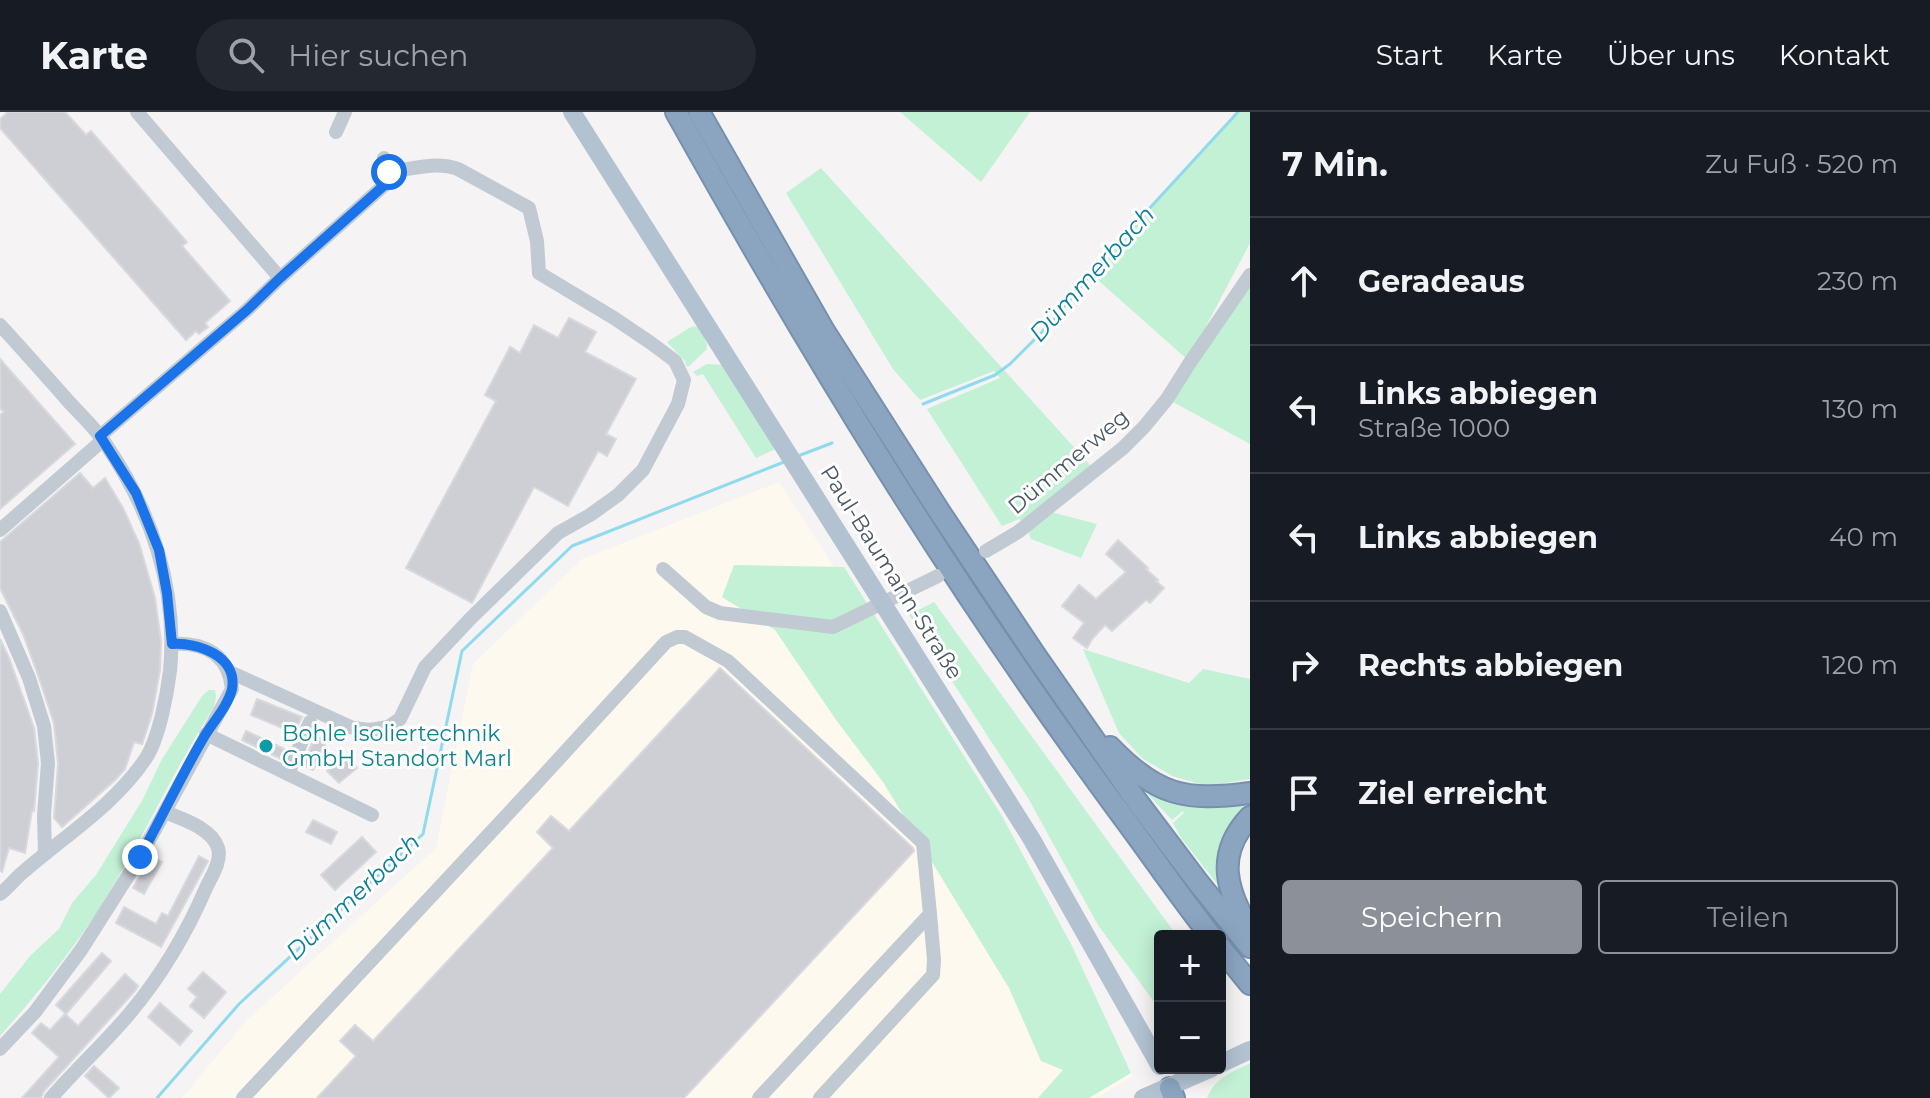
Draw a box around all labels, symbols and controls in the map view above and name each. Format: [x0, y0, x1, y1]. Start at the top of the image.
search box [196, 19, 756, 91]
text: Karte [40, 32, 148, 79]
icon: search [224, 33, 268, 77]
text: Hier suchen [288, 37, 469, 74]
text: Start [1376, 38, 1443, 72]
text: Karte [1487, 38, 1563, 72]
text: Über uns [1607, 38, 1735, 72]
text: Kontakt [1779, 38, 1890, 72]
text: 7 Min. [1282, 143, 1388, 185]
text: Zu Fuß · 520 m [1705, 148, 1898, 180]
route start [371, 154, 407, 190]
water label: Dümmerbach [1023, 200, 1160, 348]
icon: ahead [1282, 259, 1326, 303]
text: Geradeaus [1358, 263, 1525, 300]
text: 230 m [1817, 265, 1898, 297]
text: Links abbiegen [1358, 375, 1598, 412]
icon: left [1282, 387, 1326, 431]
text: 130 m [1822, 393, 1898, 425]
street label: Dümmerweg [1002, 403, 1134, 520]
text: Straße 1000 [1358, 412, 1510, 444]
street label: Paul-Baumann-Straße [815, 460, 969, 684]
icon: left [1282, 515, 1326, 559]
text: Links abbiegen [1358, 519, 1598, 556]
text: 40 m [1829, 521, 1898, 553]
icon: right [1282, 643, 1326, 687]
text: Rechts abbiegen [1358, 647, 1623, 684]
text: 120 m [1822, 649, 1898, 681]
place label: Bohle Isoliertechnik GmbH Standort Marl [282, 720, 512, 772]
marker: Bohle Isoliertechnik GmbH Standort Marl [257, 737, 275, 755]
icon: arrive [1282, 771, 1326, 815]
text: Ziel erreicht [1358, 775, 1547, 812]
water label: Dümmerbach [280, 827, 426, 966]
route end [122, 839, 158, 875]
button: Speichern [1282, 880, 1582, 954]
button: Teilen [1598, 880, 1898, 954]
map controls [1154, 930, 1226, 1074]
button: + [1154, 930, 1226, 1002]
button: − [1154, 1002, 1226, 1074]

